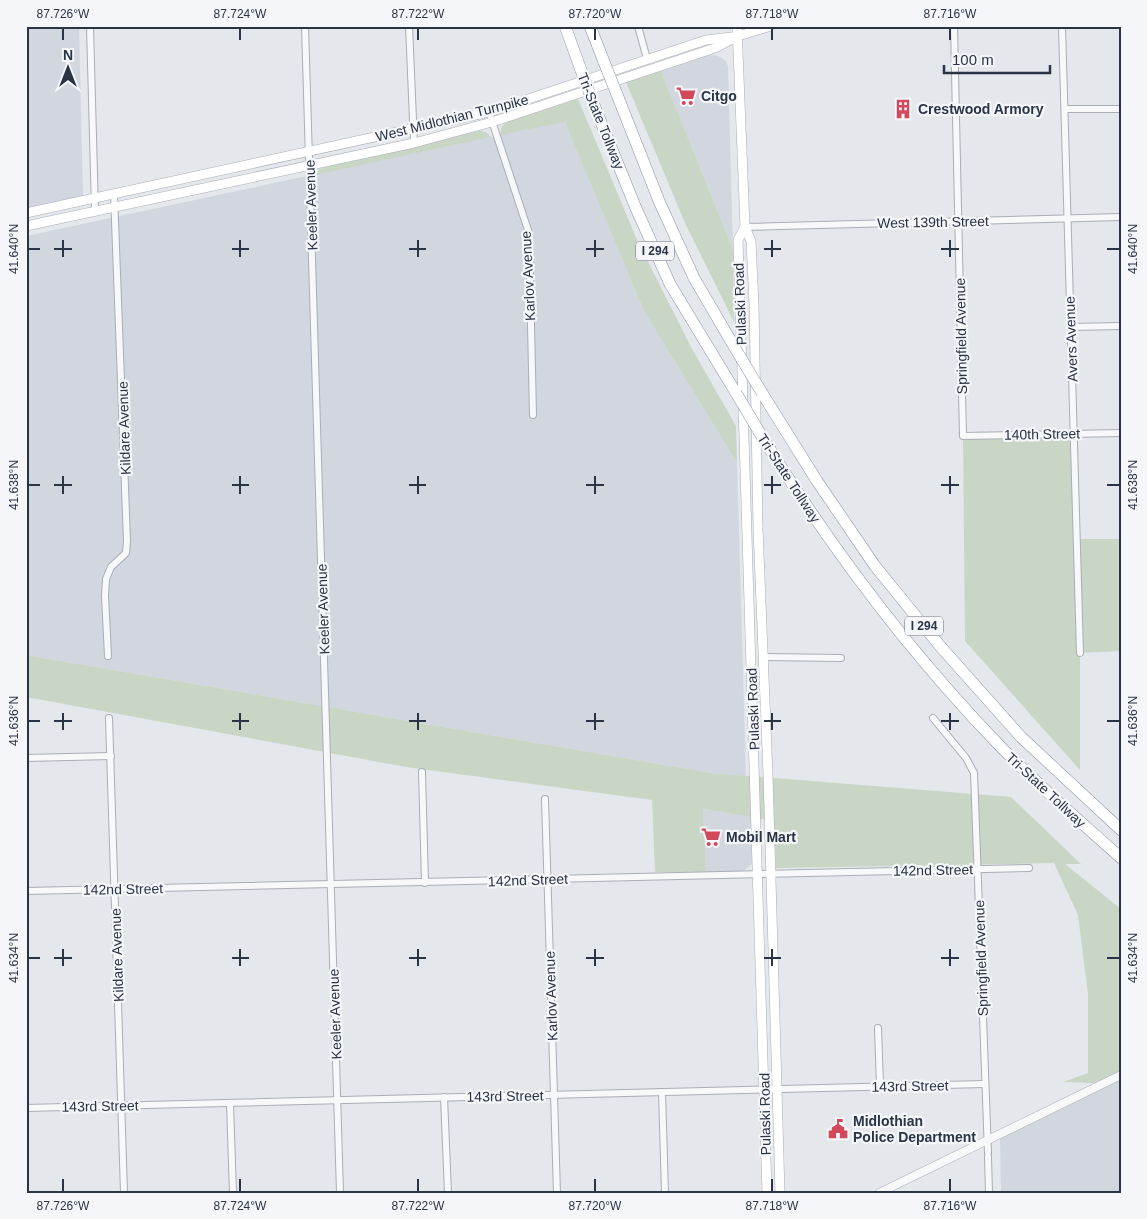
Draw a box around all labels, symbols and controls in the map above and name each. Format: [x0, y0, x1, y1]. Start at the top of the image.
text: 87.726°W [37, 7, 90, 21]
text: 87.724°W [214, 7, 267, 21]
text: 87.722°W [392, 7, 445, 21]
text: 87.720°W [569, 7, 622, 21]
text: 87.718°W [746, 7, 799, 21]
text: 87.716°W [924, 7, 977, 21]
north arrow [42, 42, 92, 92]
scale bar [944, 42, 1051, 74]
text: N [63, 47, 73, 63]
text: 100 m [952, 51, 994, 68]
street label: Tri-State Tollway [574, 70, 628, 172]
supermarket icon: Citgo [675, 85, 697, 107]
place label: Citgo [701, 88, 737, 104]
street label: West Midlothian Turnpike [374, 91, 530, 145]
building icon: Crestwood Armory [892, 98, 914, 120]
place label: Crestwood Armory [918, 101, 1044, 117]
street label: Keeler Avenue [301, 159, 321, 251]
street label: West 139th Street [877, 213, 989, 231]
text: 41.640°N [7, 224, 21, 274]
text: 41.640°N [1126, 224, 1140, 274]
street label: Karlov Avenue [518, 230, 538, 321]
road number: I 294 [636, 242, 674, 260]
street label: Pulaski Road [731, 262, 749, 346]
street label: Springfield Avenue [952, 277, 970, 394]
street label: Avers Avenue [1061, 296, 1080, 382]
street label: Kildare Avenue [114, 381, 134, 475]
street label: 140th Street [1004, 425, 1080, 443]
street label: Tri-State Tollway [754, 431, 824, 525]
text: 41.638°N [7, 460, 21, 510]
text: 41.638°N [1126, 460, 1140, 510]
street label: Keeler Avenue [313, 563, 333, 655]
road number: I 294 [905, 616, 943, 636]
street label: Pulaski Road [744, 667, 762, 751]
text: 41.636°N [7, 696, 21, 746]
text: 41.636°N [1126, 696, 1140, 746]
street label: Tri-State Tollway [1003, 749, 1089, 831]
supermarket icon: Mobil Mart [700, 826, 722, 848]
place label: Mobil Mart [726, 829, 796, 845]
street label: 142nd Street [893, 861, 973, 879]
street label: 142nd Street [488, 871, 568, 889]
street label: 142nd Street [83, 880, 163, 898]
street label: Springfield Avenue [971, 899, 991, 1016]
street label: Kildare Avenue [107, 908, 127, 1002]
text: 41.634°N [7, 933, 21, 983]
text: 41.634°N [1126, 933, 1140, 983]
street label: Karlov Avenue [541, 951, 561, 1041]
street label: Keeler Avenue [325, 968, 345, 1060]
street label: Pulaski Road [756, 1073, 774, 1155]
street label: 143rd Street [871, 1077, 949, 1095]
street label: 143rd Street [466, 1087, 544, 1105]
street label: 143rd Street [61, 1097, 139, 1115]
place label: Midlothian Police Department [853, 1113, 976, 1145]
public building icon: Midlothian Police Department [827, 1118, 849, 1140]
text: 87.726°W [37, 1199, 90, 1213]
text: 87.724°W [214, 1199, 267, 1213]
text: 87.722°W [392, 1199, 445, 1213]
text: 87.720°W [569, 1199, 622, 1213]
text: 87.718°W [746, 1199, 799, 1213]
text: 87.716°W [924, 1199, 977, 1213]

